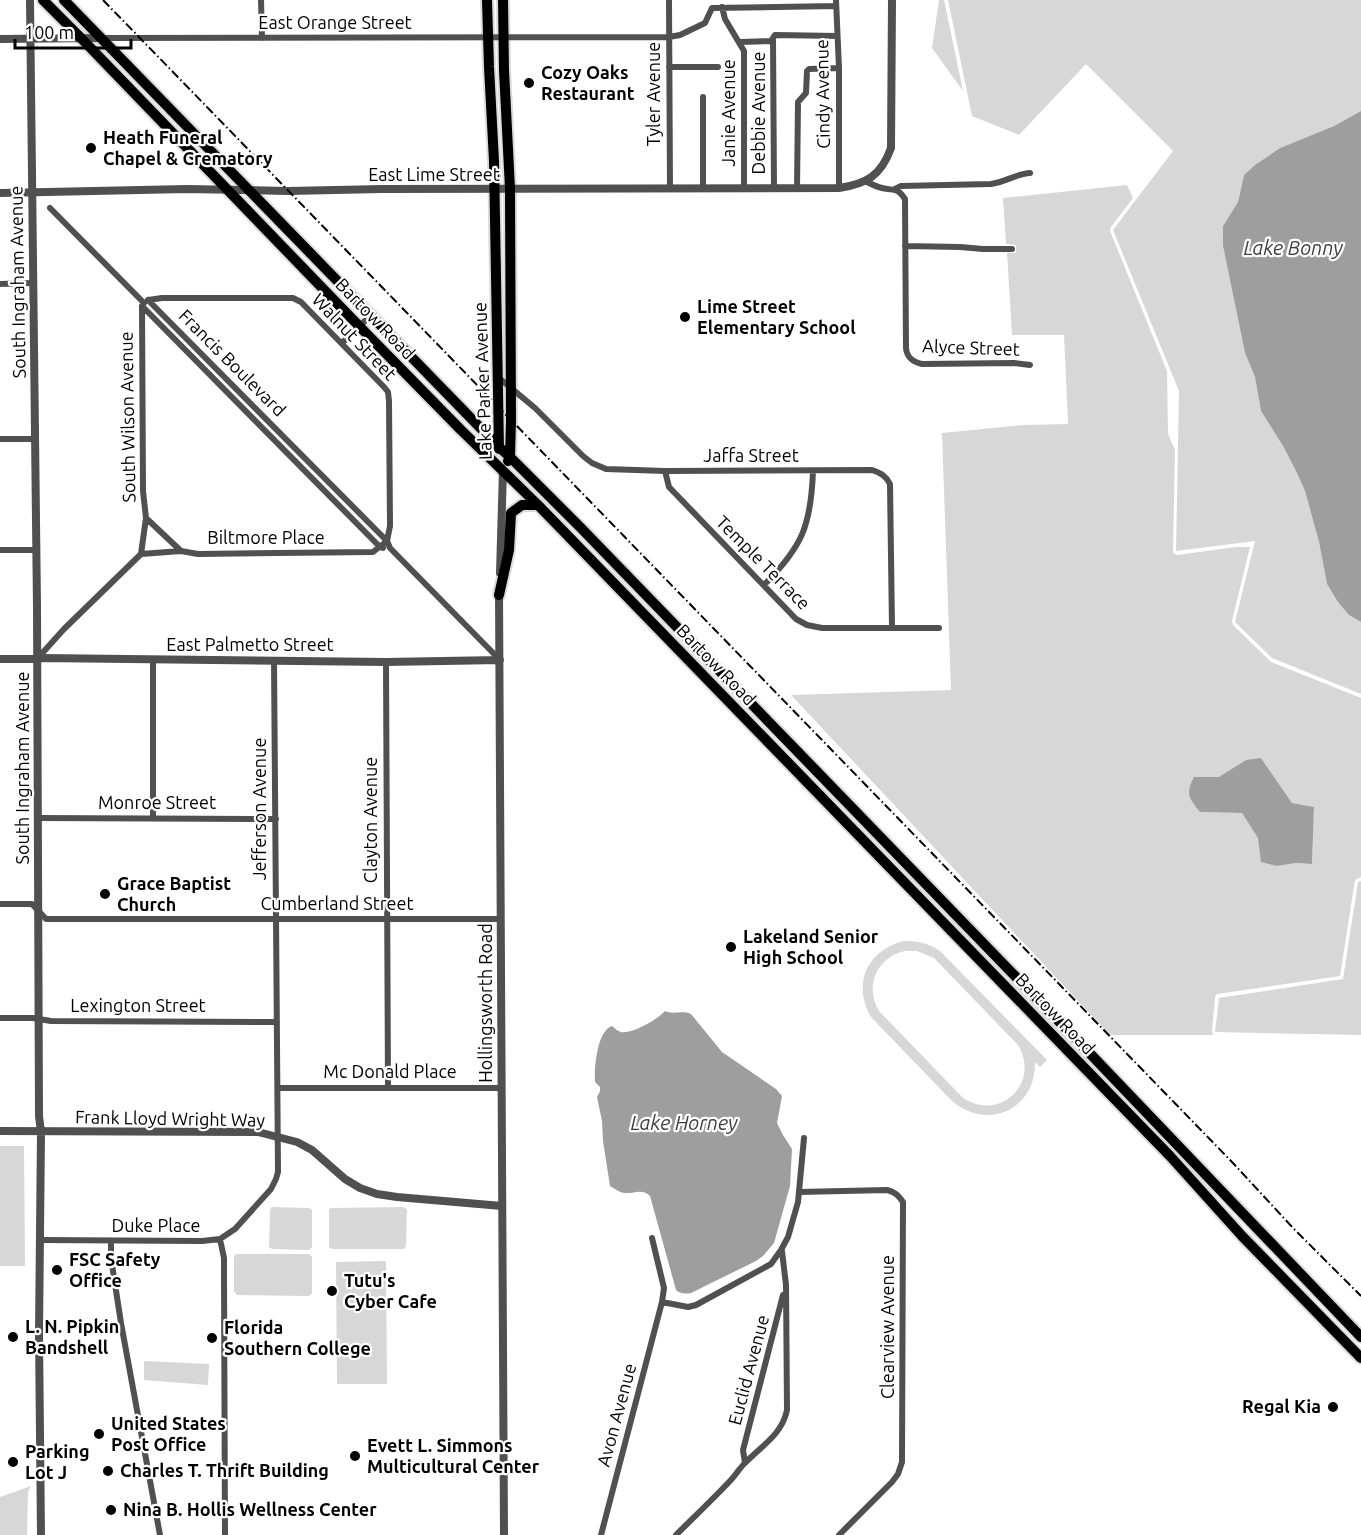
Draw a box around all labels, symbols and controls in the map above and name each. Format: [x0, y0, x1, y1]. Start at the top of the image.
scale bar [15, 12, 130, 50]
street label: East Orange Street [258, 12, 412, 32]
text: 100 m [24, 22, 74, 42]
street label: Cindy Avenue [811, 39, 833, 149]
street label: Tyler Avenue [643, 42, 663, 146]
street label: Debbie Avenue [748, 52, 768, 174]
street label: Janie Avenue [718, 59, 738, 167]
place label: Cozy Oaks Restaurant [541, 62, 635, 103]
marker: Cozy Oaks Restaurant [522, 76, 536, 90]
place label: Heath Funeral Chapel & Crematory [103, 127, 273, 168]
marker: Heath Funeral Chapel & Crematory [84, 141, 98, 155]
street label: East Lime Street [368, 164, 500, 184]
street label: South Ingraham Avenue [5, 185, 29, 379]
water label: Lake Bonny [1243, 236, 1343, 259]
street label: Bartow Road [332, 274, 419, 363]
street label: Walnut Street [309, 289, 401, 384]
place label: Lime Street Elementary School [697, 296, 856, 337]
street label: Lake Parker Avenue [469, 302, 495, 460]
street label: Francis Boulevard [175, 305, 290, 420]
marker: Lime Street Elementary School [678, 310, 692, 324]
street label: South Wilson Avenue [116, 331, 138, 503]
street label: Alyce Street [922, 335, 1020, 359]
street label: Jaffa Street [703, 445, 799, 465]
street label: Temple Terrace [713, 511, 815, 613]
street label: Biltmore Place [207, 527, 325, 547]
street label: Bartow Road [673, 620, 760, 709]
street label: East Palmetto Street [166, 634, 334, 654]
street label: South Ingraham Avenue [12, 672, 32, 864]
street label: Jefferson Avenue [249, 738, 269, 880]
street label: Clayton Avenue [360, 757, 380, 883]
street label: Monroe Street [98, 792, 216, 812]
place label: Grace Baptist Church [117, 873, 231, 914]
marker: Grace Baptist Church [98, 887, 112, 901]
street label: Cumberland Street [260, 893, 414, 913]
street label: Hollingsworth Road [475, 923, 495, 1083]
place label: Lakeland Senior High School [743, 926, 879, 967]
marker: Lakeland Senior High School [724, 940, 738, 954]
street label: Bartow Road [1012, 969, 1099, 1058]
street label: Lexington Street [70, 995, 206, 1015]
street label: Mc Donald Place [323, 1061, 457, 1081]
street label: Frank Lloyd Wright Way [75, 1106, 266, 1130]
water label: Lake Horney [631, 1111, 738, 1134]
street label: Duke Place [112, 1215, 200, 1235]
place label: FSC Safety Office [69, 1249, 161, 1290]
street label: Clearview Avenue [877, 1255, 897, 1399]
marker: FSC Safety Office [50, 1263, 64, 1277]
place label: Tutu's Cyber Cafe [344, 1270, 437, 1311]
marker: Tutu's Cyber Cafe [325, 1284, 339, 1298]
street label: Euclid Avenue [724, 1313, 772, 1427]
place label: L. N. Pipkin Bandshell [25, 1316, 119, 1357]
place label: Florida Southern College [224, 1317, 371, 1358]
marker: L. N. Pipkin Bandshell [6, 1330, 20, 1344]
marker: Florida Southern College [205, 1331, 219, 1345]
street label: Avon Avenue [593, 1361, 639, 1468]
place label: Regal Kia [1242, 1396, 1321, 1416]
marker: Regal Kia [1326, 1400, 1340, 1414]
place label: United States Post Office [111, 1413, 226, 1454]
marker: United States Post Office [92, 1427, 106, 1441]
place label: Evett L. Simmons Multicultural Center [367, 1435, 540, 1476]
place label: Parking Lot J [25, 1441, 90, 1482]
marker: Evett L. Simmons Multicultural Center [348, 1449, 362, 1463]
marker: Parking Lot J [6, 1455, 20, 1469]
place label: Charles T. Thrift Building [120, 1460, 329, 1480]
marker: Charles T. Thrift Building [101, 1464, 115, 1478]
place label: Nina B. Hollis Wellness Center [123, 1499, 377, 1519]
marker: Nina B. Hollis Wellness Center [104, 1503, 118, 1517]

